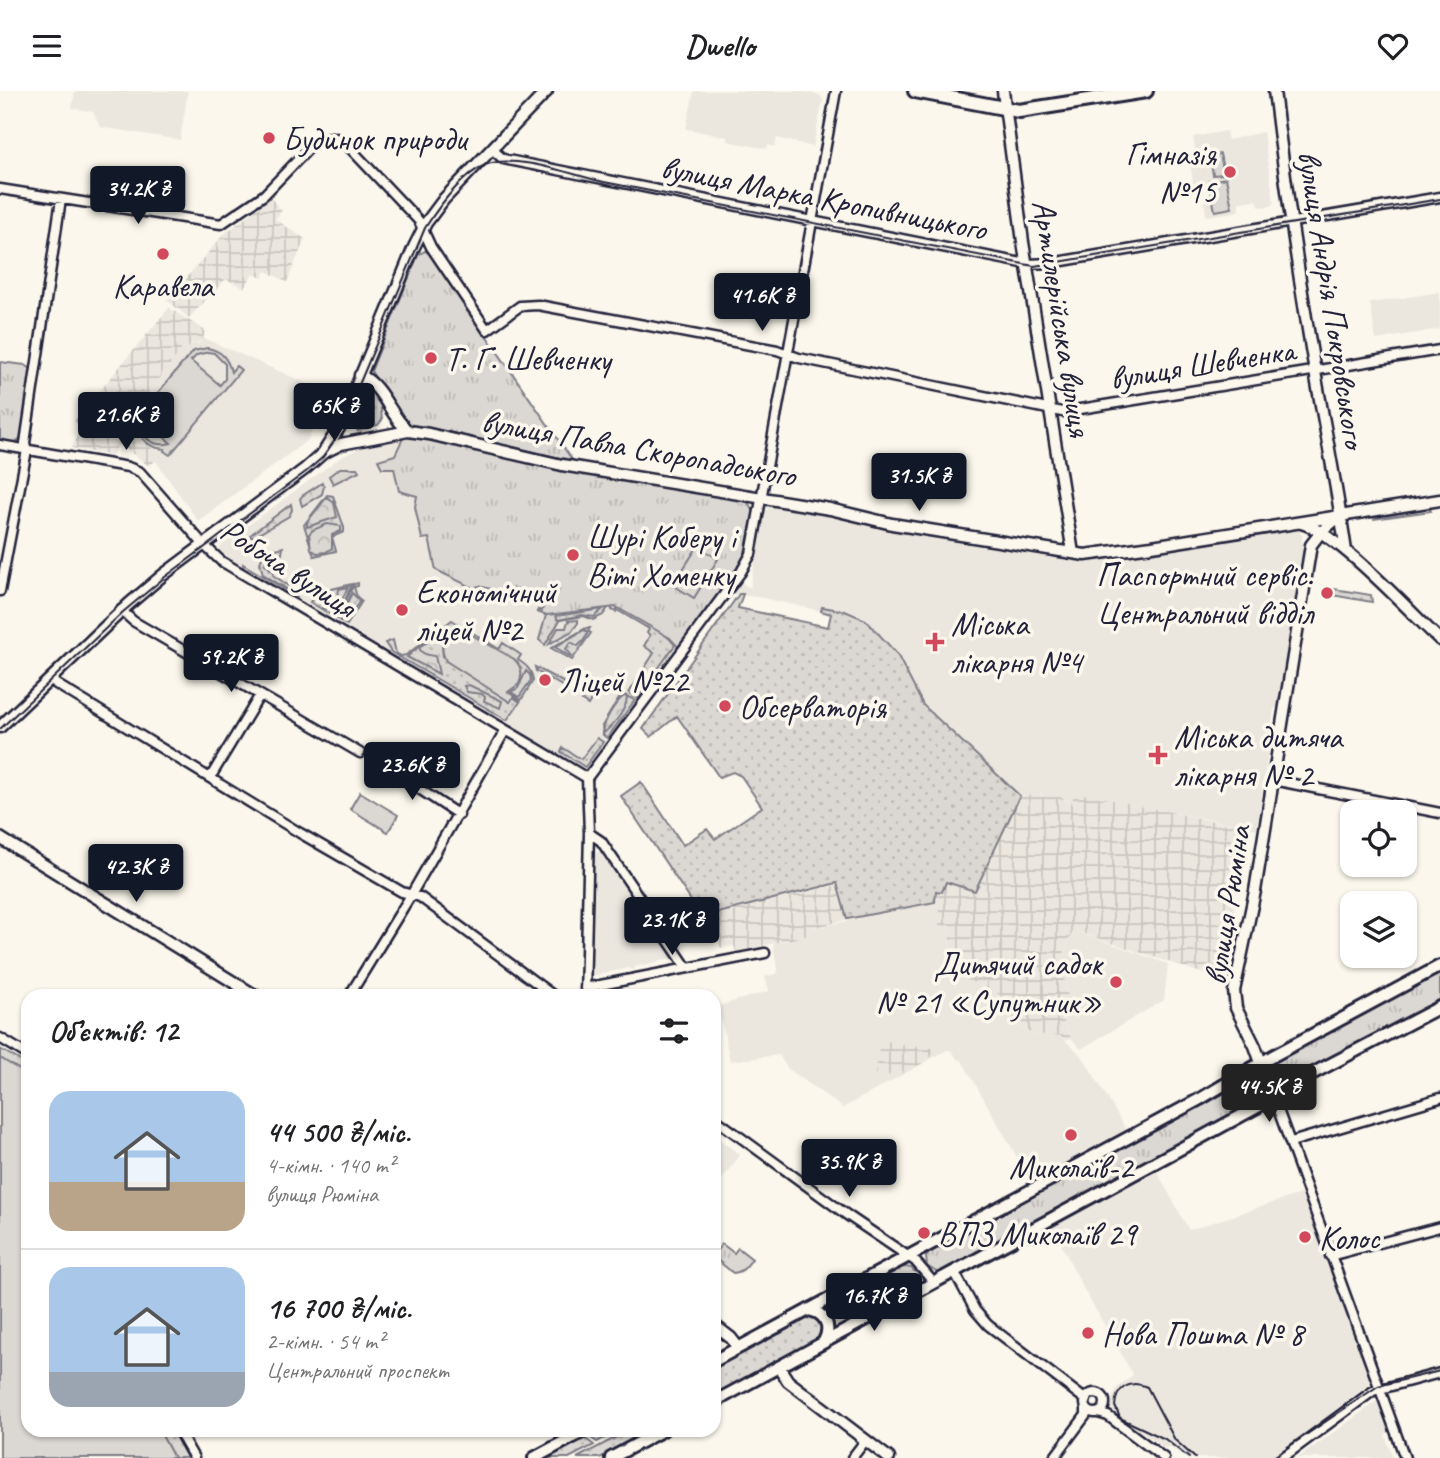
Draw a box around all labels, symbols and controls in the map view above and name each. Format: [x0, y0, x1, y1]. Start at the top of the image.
text: Dwello [685, 25, 755, 66]
icon: menu [28, 27, 66, 65]
icon: heart [1374, 27, 1412, 65]
place label: Будинок природи [283, 118, 470, 160]
marker: Будинок природи [261, 130, 277, 146]
place label: Гімназія №15 [1126, 133, 1218, 213]
street label: вулиця Марка Кропивницького [658, 146, 992, 251]
street label: вулиця Андрія Покровського [1288, 148, 1377, 454]
marker: Гімназія №15 [1222, 164, 1238, 180]
pin: 34.2K ₴ [73, 167, 203, 226]
text: 34.2K ₴ [106, 174, 170, 203]
street label: Артилерійська вулиця [1023, 197, 1102, 441]
marker: Каравела [155, 246, 171, 262]
place label: Каравела [113, 265, 216, 307]
pin: 41.6K ₴ [697, 273, 827, 333]
text: 41.6K ₴ [730, 281, 794, 310]
street label: вулиця Шевченка [1107, 328, 1300, 399]
place label: Т. Г. Шевченку [445, 338, 613, 380]
marker: Т. Г. Шевченку [423, 350, 439, 366]
pin: 65K ₴ [285, 383, 383, 443]
text: 65K ₴ [310, 391, 358, 420]
pin: 21.6K ₴ [61, 393, 191, 452]
text: 21.6K ₴ [94, 400, 158, 429]
street label: вулиця Павла Скоропадського [479, 400, 801, 497]
pin: 31.5K ₴ [854, 453, 984, 513]
text: 31.5K ₴ [887, 461, 951, 490]
street label: Робоча вулиця [213, 509, 366, 629]
place label: Шурі Коберу і Віті Хоменку [587, 516, 740, 596]
marker: Шурі Коберу і Віті Хоменку [565, 547, 581, 563]
place label: Паспортний сервіс. Центральний відділ [1096, 554, 1315, 634]
place label: Економічний ліцей №2 [416, 571, 558, 651]
marker: Паспортний сервіс. Центральний відділ [1319, 585, 1335, 601]
marker: Економічний ліцей №2 [394, 602, 410, 618]
place label: Міська лікарня №4 [951, 603, 1085, 683]
marker: Міська лікарня №4 [925, 632, 945, 652]
pin: 59.2K ₴ [166, 635, 296, 694]
text: 59.2K ₴ [200, 642, 262, 671]
place label: Ліцей №22 [559, 660, 691, 702]
marker: Ліцей №22 [537, 672, 553, 688]
place label: Обсерваторія [739, 686, 887, 728]
marker: Обсерваторія [717, 698, 733, 714]
place label: Міська дитяча лікарня № 2 [1174, 716, 1345, 796]
pin: 23.6K ₴ [347, 743, 477, 802]
marker: Міська дитяча лікарня № 2 [1148, 745, 1168, 765]
text: 23.6K ₴ [380, 750, 444, 779]
map controls [1340, 800, 1417, 968]
button: locate [1340, 800, 1417, 877]
street label: вулиця Рюміна [1194, 820, 1261, 988]
pin: 42.3K ₴ [71, 845, 201, 904]
text: 42.3K ₴ [104, 852, 168, 881]
button: layers [1340, 891, 1417, 968]
pin: 23.1K ₴ [607, 897, 737, 957]
text: 23.1K ₴ [640, 905, 704, 934]
place label: Дитячий садок № 21 «Супутник» [876, 943, 1104, 1023]
marker: Дитячий садок № 21 «Супутник» [1108, 974, 1124, 990]
text: Об’єктів: 12 [49, 1012, 178, 1050]
icon: filters [655, 1012, 693, 1050]
pin: 44.5K ₴ [1204, 1065, 1334, 1124]
text: 44.5K ₴ [1237, 1072, 1301, 1101]
text: 44 500 ₴/міс. [266, 1113, 410, 1151]
icon: home [105, 1119, 189, 1203]
marker: Миколаїв-2 [1063, 1127, 1079, 1143]
pin: 35.9K ₴ [784, 1139, 914, 1199]
place label: Миколаїв-2 [1009, 1146, 1136, 1188]
text: 35.9K ₴ [818, 1147, 880, 1176]
text: 4-кімн. · 140 m² [266, 1151, 395, 1180]
text: вулиця Рюміна [266, 1180, 378, 1209]
place label: ВПЗ Миколаїв 29 [938, 1213, 1140, 1255]
place label: Колос [1319, 1217, 1381, 1259]
marker: ВПЗ Миколаїв 29 [916, 1225, 932, 1241]
marker: Колос [1297, 1229, 1313, 1245]
pin: 16.7K ₴ [809, 1273, 939, 1333]
text: 16.7K ₴ [842, 1281, 906, 1310]
text: 16 700 ₴/міс. [266, 1289, 411, 1327]
icon: home [105, 1295, 189, 1379]
place label: Нова Пошта № 8 [1102, 1313, 1307, 1355]
marker: Нова Пошта № 8 [1080, 1325, 1096, 1341]
text: 2-кімн. · 54 m² [266, 1327, 384, 1356]
text: Центральний проспект [266, 1356, 449, 1385]

